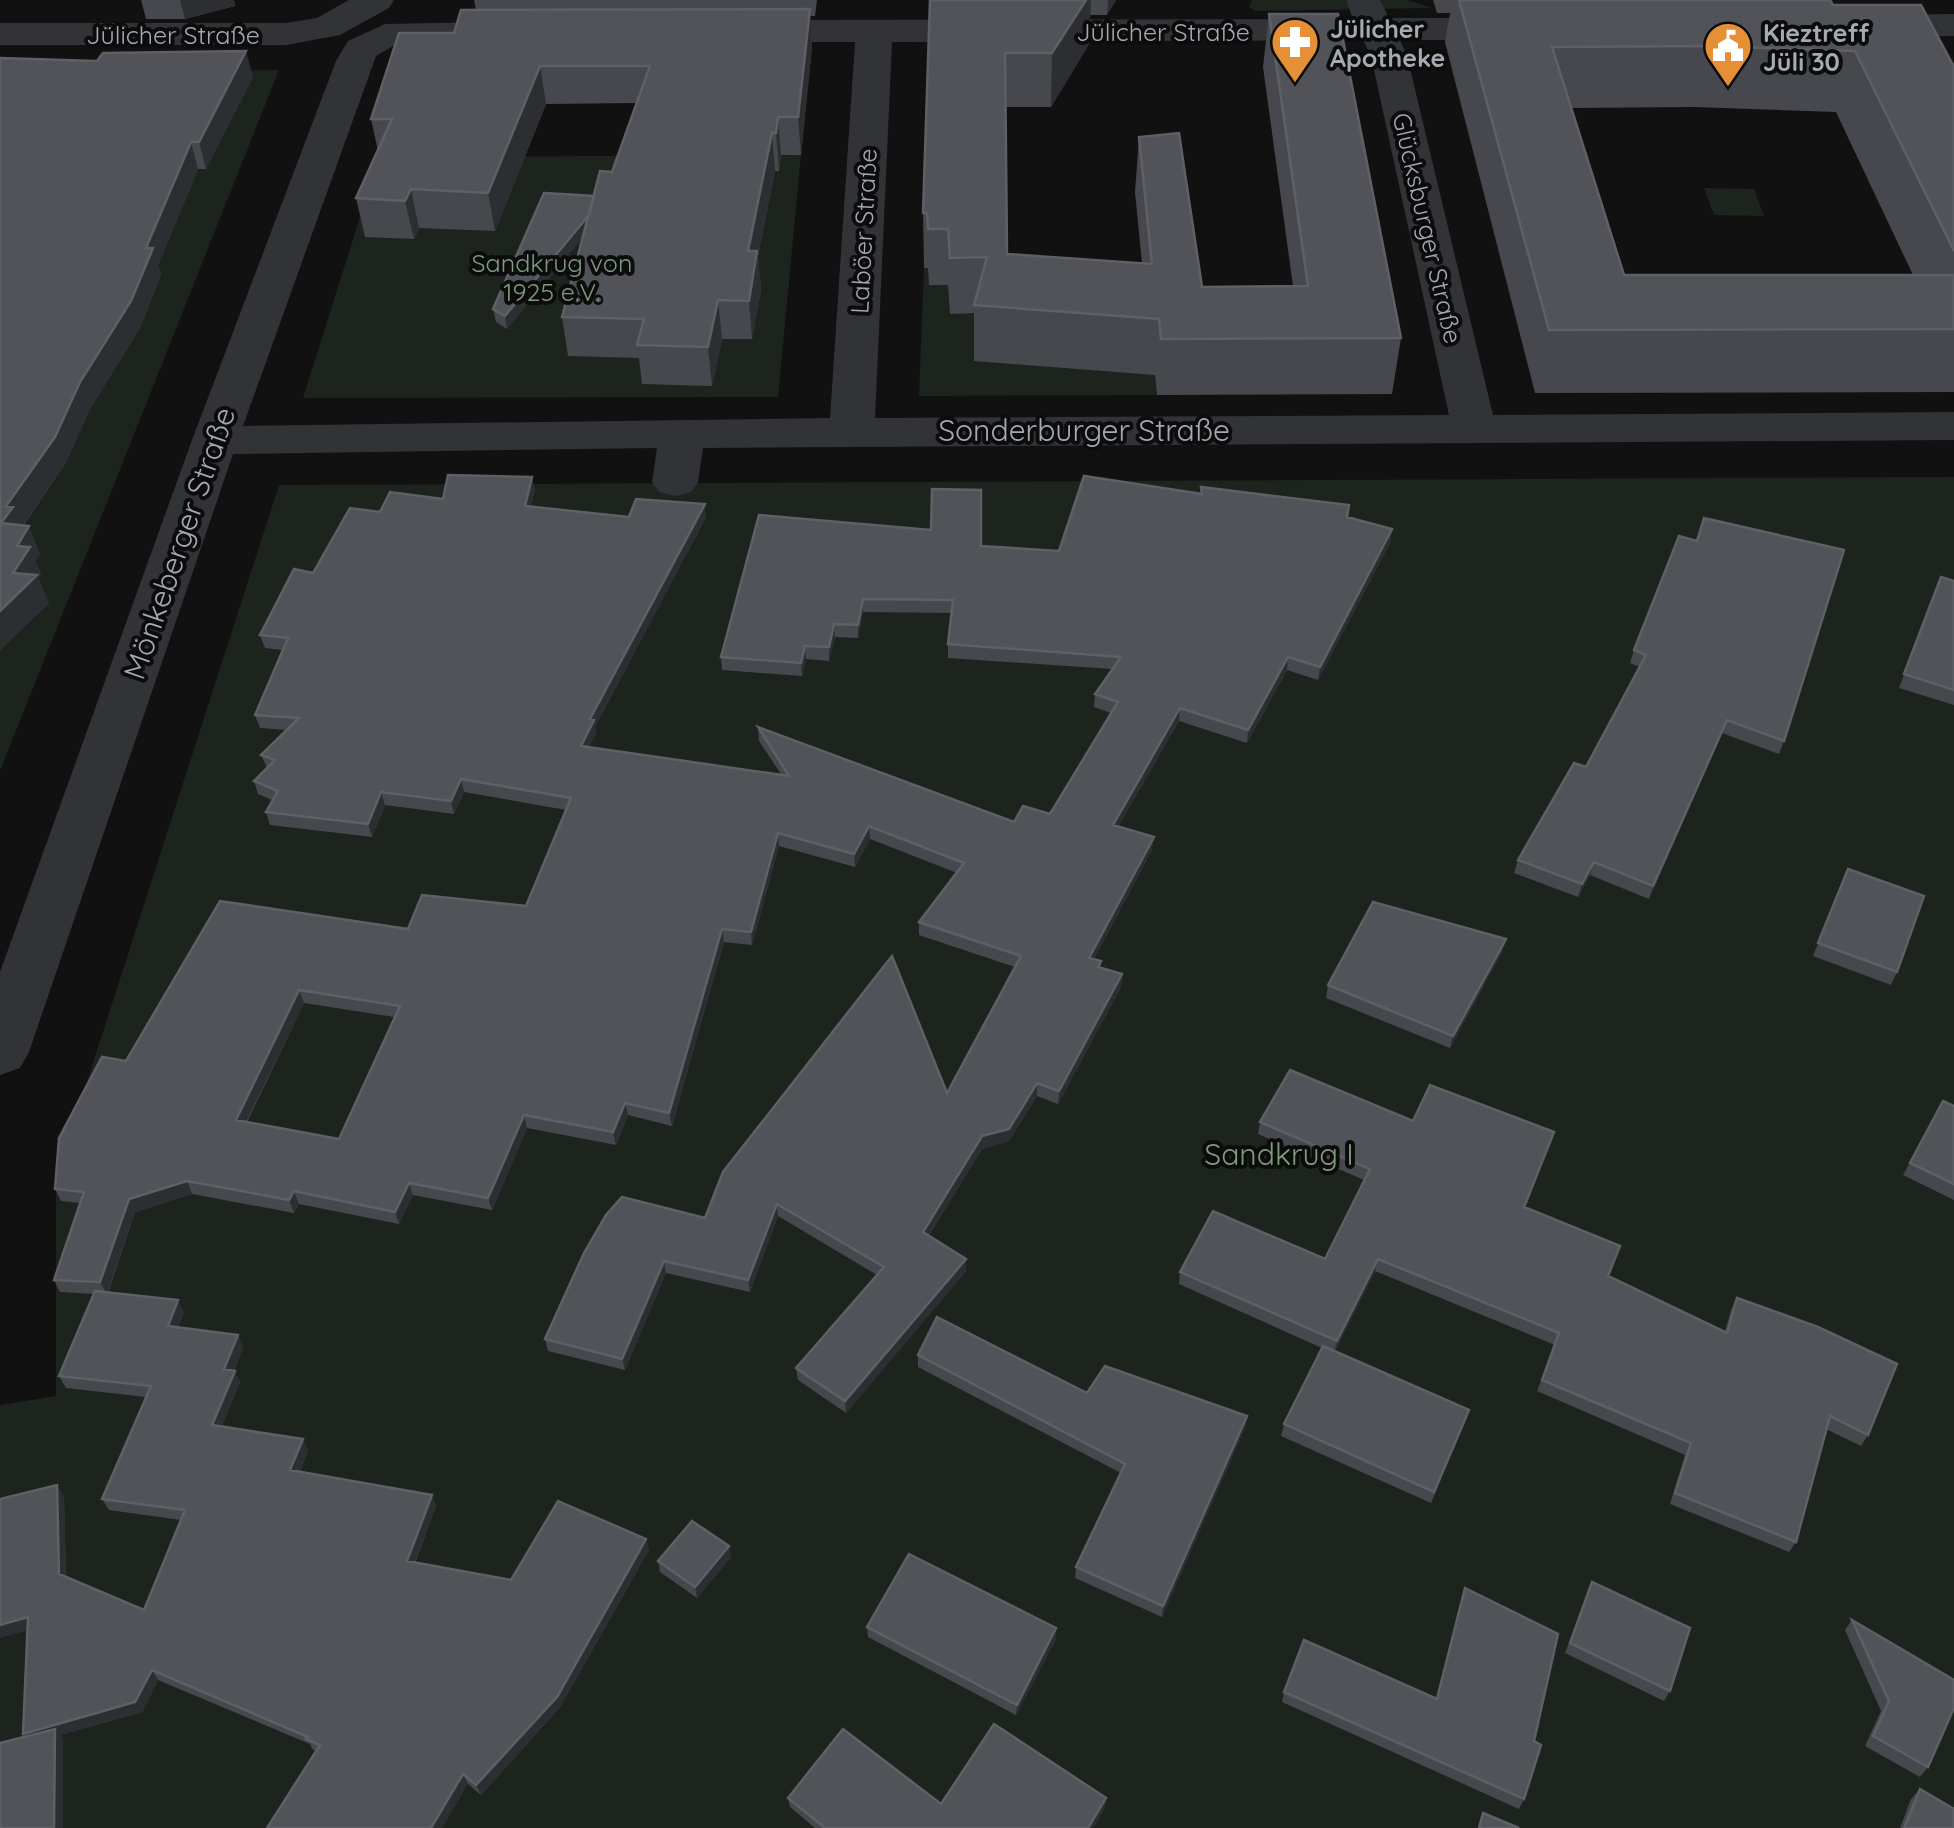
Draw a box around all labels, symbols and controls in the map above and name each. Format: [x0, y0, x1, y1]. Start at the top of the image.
place label: Jülicher Apotheke [1330, 13, 1445, 73]
street label: Jülicher Straße [1076, 16, 1250, 47]
pharmacy icon: Jülicher Apotheke [1269, 16, 1321, 84]
place label: Kieztreff Jüli 30 [1763, 17, 1869, 77]
street label: Jülicher Straße [86, 19, 260, 50]
public building icon: Kieztreff Jüli 30 [1702, 20, 1754, 88]
street label: Glücksburger Straße [1386, 110, 1470, 346]
street label: Laböer Straße [843, 148, 883, 314]
park label: Sandkrug von 1925 e.V. [472, 247, 632, 307]
street label: Mönkeberger Straße [115, 402, 243, 684]
street label: Sonderburger Straße [938, 411, 1230, 449]
park label: Sandkrug I [1204, 1135, 1354, 1173]

